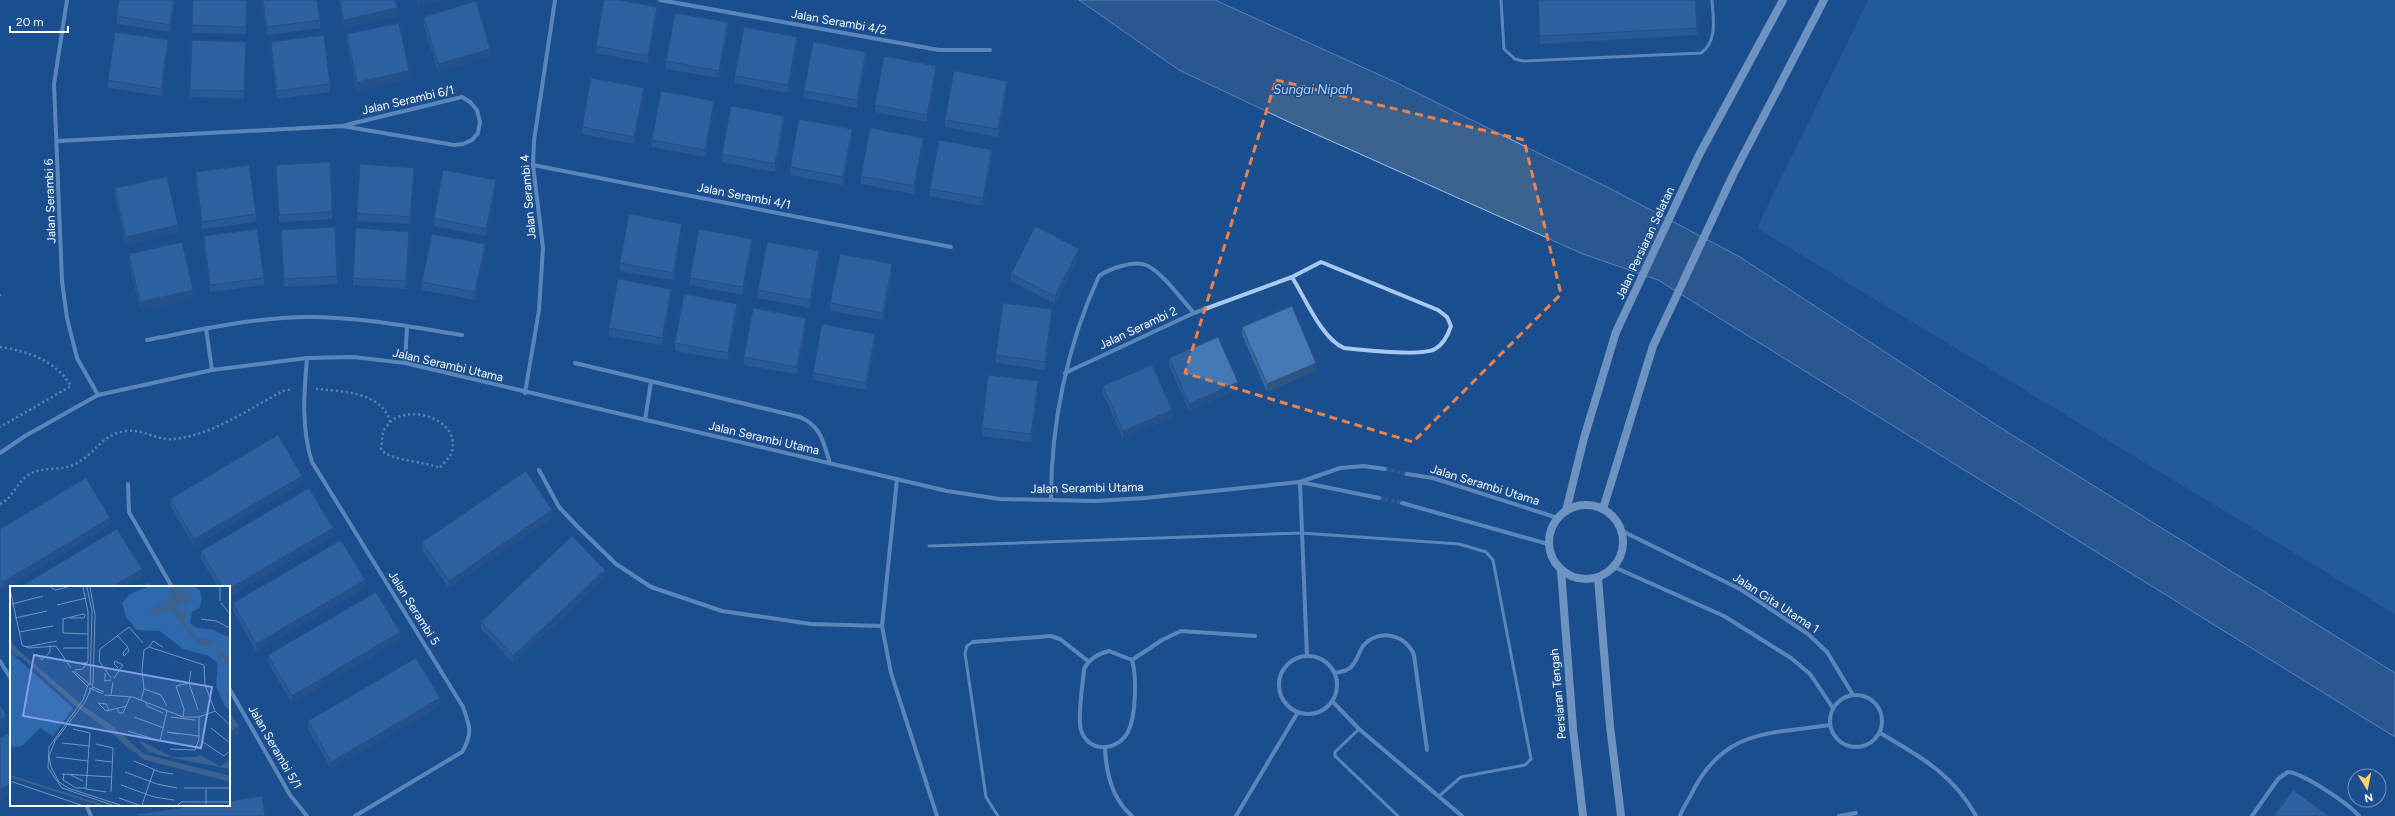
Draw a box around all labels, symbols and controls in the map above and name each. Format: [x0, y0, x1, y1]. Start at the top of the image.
street label: Jalan Serambi 4/2 [790, 7, 888, 37]
scale bar [10, 8, 68, 34]
text: 20 m [16, 15, 44, 29]
water label: Sungai Nipah [1273, 82, 1353, 97]
street label: Jalan Serambi 6/1 [361, 83, 455, 117]
street label: Jalan Serambi 4 [517, 153, 539, 240]
street label: Jalan Serambi 6 [42, 158, 58, 244]
street label: Jalan Serambi 4/1 [696, 180, 792, 212]
street label: Jalan Persiaran Selatan [1613, 184, 1677, 301]
street label: Jalan Serambi 2 [1097, 304, 1179, 352]
street label: Jalan Serambi Utama [391, 345, 505, 385]
street label: Jalan Serambi Utama [707, 418, 821, 458]
street label: Jalan Serambi Utama [1429, 462, 1541, 508]
street label: Jalan Serambi Utama [1030, 480, 1144, 496]
street label: Jalan Serambi 5 [386, 568, 442, 648]
street label: Jalan Gita Utama 1 [1730, 570, 1822, 636]
inset map [10, 586, 230, 806]
street label: Persiaran Tengah [1547, 648, 1569, 740]
street label: Jalan Serambi 5/1 [245, 703, 305, 791]
north arrow [2347, 768, 2387, 808]
text: N [2363, 790, 2374, 804]

